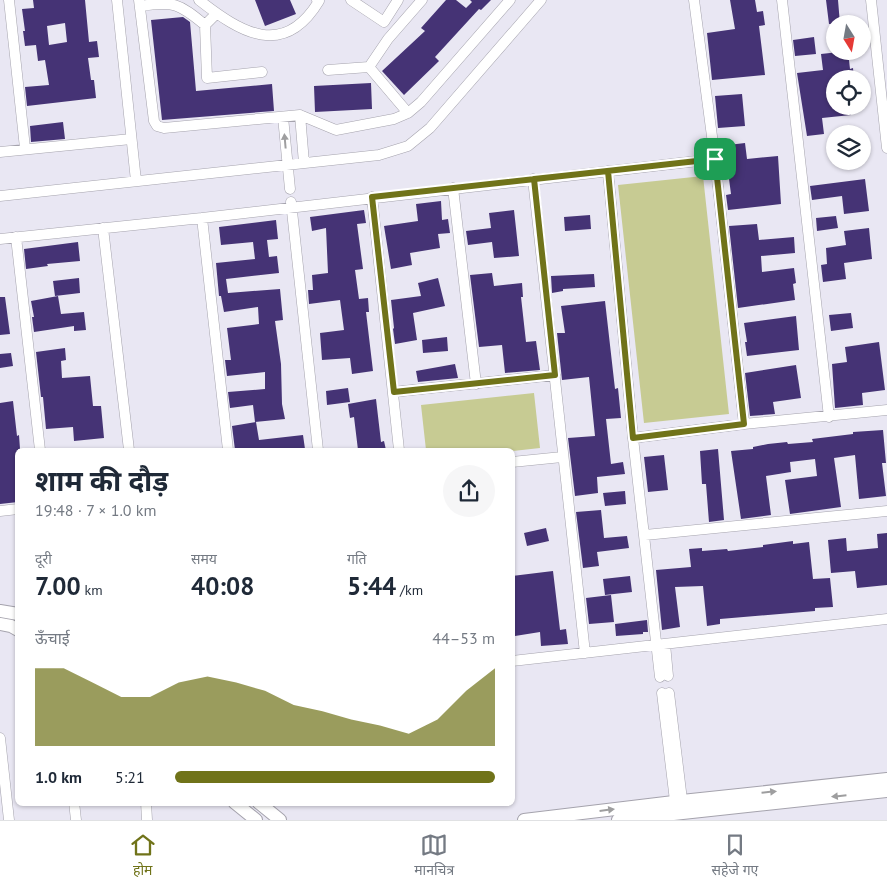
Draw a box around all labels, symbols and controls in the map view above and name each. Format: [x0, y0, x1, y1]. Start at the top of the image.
north arrow [826, 15, 871, 60]
map controls [826, 15, 871, 170]
button: locate [826, 70, 871, 115]
button: layers [826, 125, 871, 170]
one-way arrow [281, 132, 289, 148]
pin [694, 138, 736, 180]
icon: arrive [701, 145, 729, 173]
text: शाम की दौड़ [35, 462, 168, 499]
button: share [443, 465, 495, 517]
text: 19:48 · 7 × 1.0 km [35, 500, 156, 520]
text: दूरी [35, 550, 52, 568]
text: समय [191, 550, 217, 568]
text: गति [347, 550, 367, 568]
text: 7.00 [35, 570, 81, 602]
text: 40:08 [191, 570, 254, 602]
text: 5:44 [347, 570, 396, 602]
text: km [81, 581, 103, 599]
text: /km [396, 581, 423, 599]
text: ऊँचाई [35, 628, 70, 648]
text: 44–53 m [432, 628, 495, 648]
text: 1.0 km [35, 767, 82, 787]
text: 5:21 [115, 767, 145, 787]
one-way arrow [761, 788, 777, 796]
one-way arrow [830, 792, 846, 800]
one-way arrow [600, 806, 616, 814]
tab: होम [129, 831, 157, 881]
tab: मानचित्र [414, 831, 454, 881]
tab: सहेजे गए [712, 831, 758, 881]

